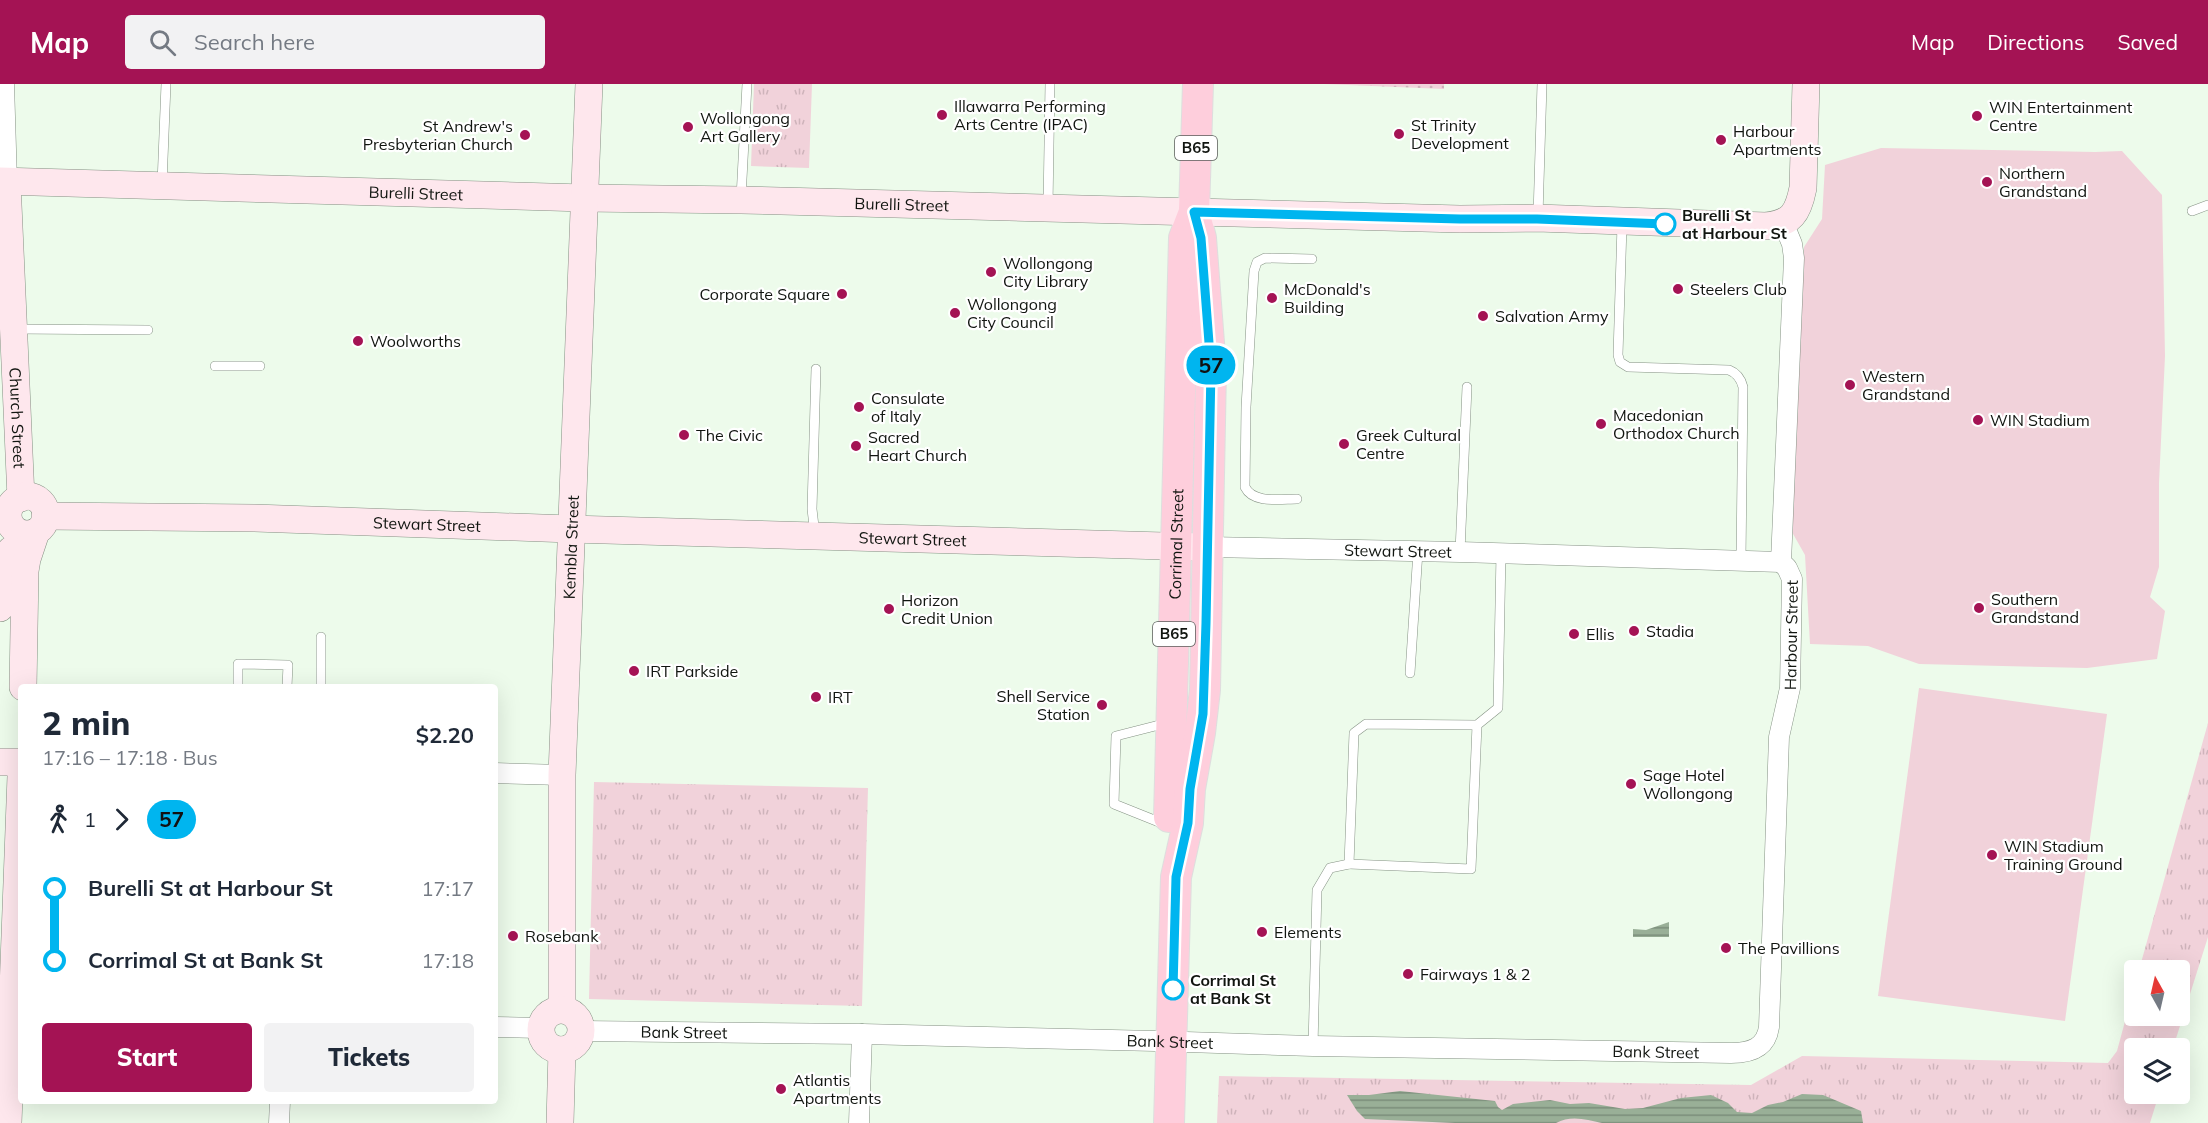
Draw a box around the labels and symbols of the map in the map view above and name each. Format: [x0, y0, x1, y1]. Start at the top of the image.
place label: Illawarra Performing Arts Centre (IPAC) [954, 96, 1106, 134]
place label: WIN Entertainment Centre [1989, 97, 2133, 135]
place label: Wollongong Art Gallery [700, 108, 790, 146]
marker: Illawarra Performing Arts Centre (IPAC) [935, 108, 949, 122]
marker: WIN Entertainment Centre [1970, 109, 1984, 123]
place label: St Trinity Development [1411, 115, 1509, 153]
place label: St Andrew's Presbyterian Church [363, 116, 513, 154]
marker: Wollongong Art Gallery [681, 120, 695, 134]
place label: Harbour Apartments [1733, 121, 1822, 159]
marker: St Trinity Development [1392, 127, 1406, 141]
marker: St Andrew's Presbyterian Church [518, 128, 532, 142]
marker: Harbour Apartments [1714, 133, 1728, 147]
road number: B65 [1175, 136, 1217, 160]
place label: Northern Grandstand [1999, 163, 2087, 201]
marker: Northern Grandstand [1980, 175, 1994, 189]
street label: Burelli Street [368, 182, 464, 204]
street label: Burelli Street [854, 193, 950, 216]
place label: Burelli St at Harbour St [1682, 205, 1787, 243]
marker: Burelli St at Harbour St [1654, 213, 1676, 235]
place label: Wollongong City Library [1003, 253, 1093, 291]
marker: Wollongong City Library [984, 265, 998, 279]
place label: McDonald's Building [1284, 279, 1371, 317]
place label: Steelers Club [1690, 279, 1787, 299]
marker: Steelers Club [1671, 282, 1685, 296]
place label: Corporate Square [699, 284, 830, 304]
marker: Corporate Square [835, 287, 849, 301]
marker: McDonald's Building [1265, 291, 1279, 305]
place label: Wollongong City Council [967, 294, 1057, 332]
marker: Wollongong City Council [948, 306, 962, 320]
place label: Salvation Army [1495, 306, 1609, 326]
marker: Salvation Army [1476, 309, 1490, 323]
place label: Woolworths [370, 331, 461, 351]
marker: Woolworths [351, 334, 365, 348]
line badge: 57 [1184, 346, 1238, 384]
place label: Western Grandstand [1862, 366, 1950, 404]
street label: Church Street [5, 367, 30, 469]
marker: Western Grandstand [1843, 378, 1857, 392]
place label: Consulate of Italy [871, 388, 945, 426]
marker: Consulate of Italy [852, 400, 866, 414]
place label: Macedonian Orthodox Church [1613, 405, 1740, 443]
place label: WIN Stadium [1990, 410, 2090, 430]
marker: WIN Stadium [1971, 413, 1985, 427]
marker: Macedonian Orthodox Church [1594, 417, 1608, 431]
place label: The Civic [696, 425, 763, 445]
place label: Greek Cultural Centre [1356, 425, 1461, 463]
place label: Sacred Heart Church [868, 427, 967, 465]
marker: The Civic [677, 428, 691, 442]
marker: Greek Cultural Centre [1337, 437, 1351, 451]
marker: Sacred Heart Church [849, 439, 863, 453]
street label: Corrimal Street [1165, 488, 1188, 600]
street label: Kembla Street [559, 494, 583, 600]
street label: Stewart Street [373, 512, 481, 536]
street label: Stewart Street [858, 527, 967, 550]
street label: Stewart Street [1344, 540, 1452, 562]
street label: Harbour Street [1780, 579, 1802, 690]
place label: Southern Grandstand [1991, 589, 2079, 627]
place label: Horizon Credit Union [901, 590, 993, 628]
marker: Southern Grandstand [1972, 601, 1986, 615]
marker: Horizon Credit Union [882, 602, 896, 616]
place label: Stadia [1646, 621, 1694, 641]
road number: B65 [1153, 622, 1195, 646]
place label: Ellis [1586, 624, 1615, 644]
marker: Stadia [1627, 624, 1641, 638]
marker: Ellis [1567, 627, 1581, 641]
place label: IRT Parkside [646, 661, 738, 681]
marker: IRT Parkside [627, 664, 641, 678]
place label: Shell Service Station [996, 686, 1090, 724]
place label: IRT [828, 687, 853, 707]
marker: IRT [809, 690, 823, 704]
marker: Shell Service Station [1095, 698, 1109, 712]
place label: Sage Hotel Wollongong [1643, 765, 1733, 803]
marker: Sage Hotel Wollongong [1624, 777, 1638, 791]
place label: WIN Stadium Training Ground [2004, 836, 2123, 874]
marker: WIN Stadium Training Ground [1985, 848, 1999, 862]
place label: Elements [1274, 922, 1342, 942]
marker: Elements [1255, 925, 1269, 939]
place label: Rosebank [525, 926, 599, 946]
marker: Rosebank [506, 929, 520, 943]
place label: The Pavillions [1738, 938, 1840, 958]
marker: The Pavillions [1719, 941, 1733, 955]
north arrow [2124, 960, 2190, 1026]
place label: Fairways 1 & 2 [1420, 964, 1530, 984]
marker: Fairways 1 & 2 [1401, 967, 1415, 981]
place label: Corrimal St at Bank St [1190, 970, 1276, 1008]
marker: Corrimal St at Bank St [1162, 978, 1184, 1000]
street label: Bank Street [641, 1022, 728, 1043]
street label: Bank Street [1126, 1030, 1214, 1053]
street label: Bank Street [1612, 1041, 1700, 1062]
place label: Atlantis Apartments [793, 1070, 882, 1108]
marker: Atlantis Apartments [774, 1082, 788, 1096]

